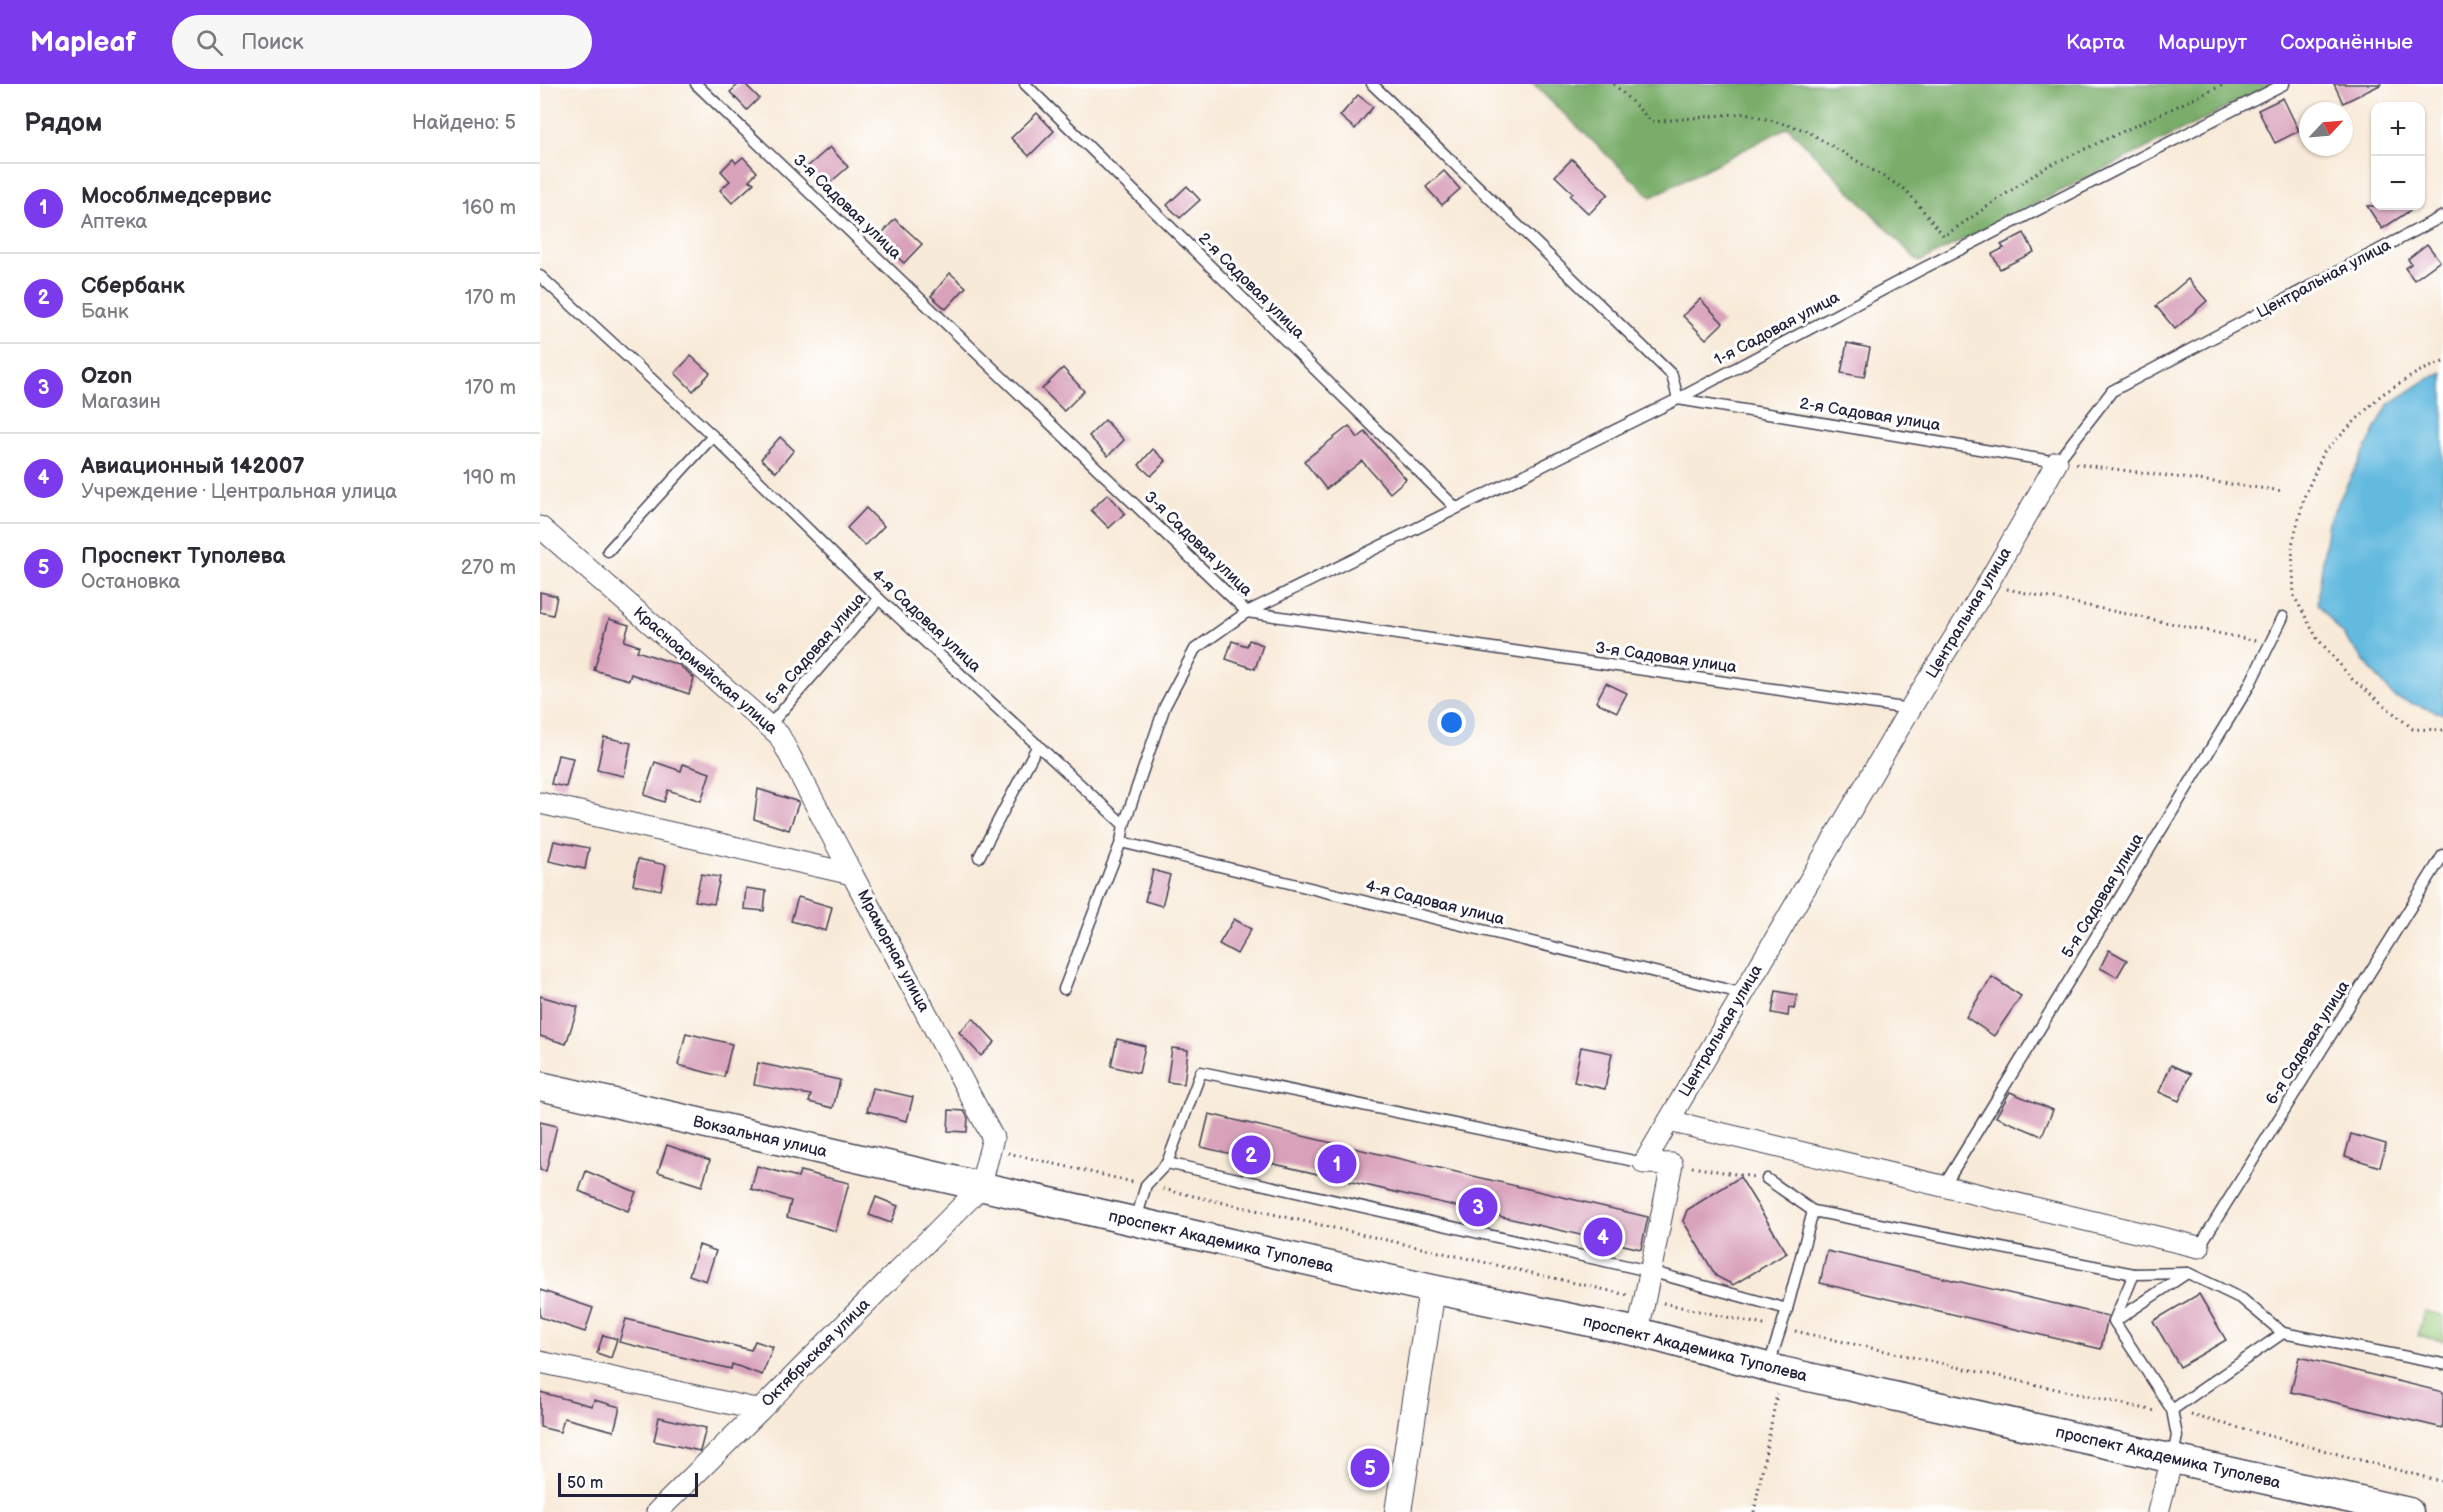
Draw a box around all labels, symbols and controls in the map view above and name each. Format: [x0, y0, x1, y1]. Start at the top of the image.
search box [172, 15, 592, 69]
text: Mapleaf [30, 26, 136, 59]
icon: search [193, 26, 226, 59]
text: Поиск [241, 29, 304, 56]
text: Карта [2066, 30, 2125, 55]
text: Маршрут [2158, 30, 2247, 55]
text: Сохранённые [2280, 30, 2413, 55]
north arrow [2299, 102, 2353, 156]
map controls [2371, 102, 2425, 210]
button: + [2371, 102, 2425, 156]
text: Рядом [24, 108, 102, 139]
text: Найдено: 5 [412, 111, 516, 135]
street label: 3-я Садовая улица [789, 151, 905, 264]
button: − [2371, 156, 2425, 210]
text: Мособлмедсервис [81, 183, 272, 210]
text: 1 [39, 196, 48, 220]
text: 160 m [462, 196, 516, 220]
text: Аптека [81, 210, 147, 234]
street label: 2-я Садовая улица [1194, 229, 1308, 343]
street label: Центральная улица [2254, 235, 2395, 322]
text: Сбербанк [81, 273, 185, 300]
text: 2 [38, 286, 49, 310]
text: 170 m [465, 286, 516, 310]
street label: 1-я Садовая улица [1711, 288, 1843, 370]
text: Банк [81, 300, 129, 324]
text: Ozon [81, 363, 132, 390]
text: 3 [38, 376, 49, 400]
text: 170 m [465, 376, 516, 400]
text: Магазин [81, 390, 161, 414]
street label: 2-я Садовая улица [1798, 394, 1942, 436]
text: Авиационный 142007 [81, 453, 305, 480]
text: 4 [38, 466, 49, 490]
text: 190 m [463, 466, 516, 490]
text: Учреждение · Центральная улица [81, 480, 397, 504]
street label: 3-я Садовая улица [1140, 488, 1256, 601]
text: Проспект Туполева [81, 543, 285, 570]
street label: Центральная улица [1922, 544, 2016, 682]
text: 5 [38, 556, 49, 580]
text: 270 m [461, 556, 516, 580]
street label: 4-я Садовая улица [867, 565, 985, 677]
text: Остановка [81, 570, 180, 594]
street label: 5-я Садовая улица [762, 589, 870, 709]
street label: Красноармейская улица [629, 603, 781, 739]
street label: 3-я Садовая улица [1594, 639, 1738, 677]
your location [1437, 708, 1466, 737]
street label: 5-я Садовая улица [2058, 830, 2148, 962]
street label: 4-я Садовая улица [1364, 877, 1507, 930]
street label: Мраморная улица [853, 887, 934, 1016]
street label: Центральная улица [1675, 961, 1767, 1100]
street label: 6-я Садовая улица [2262, 977, 2354, 1108]
street label: Вокзальная улица [691, 1112, 829, 1162]
pin: 2 [1232, 1132, 1270, 1178]
pin: 1 [1318, 1142, 1356, 1186]
pin: 3 [1458, 1184, 1498, 1230]
street label: проспект Академика Туполева [1107, 1207, 1336, 1277]
pin: 4 [1584, 1214, 1622, 1260]
street label: Октябрьская улица [758, 1295, 874, 1411]
street label: проспект Академика Туполева [1581, 1312, 1810, 1386]
street label: проспект Академика Туполева [2054, 1423, 2283, 1493]
pin: 5 [1350, 1446, 1390, 1490]
scale bar [558, 1470, 698, 1498]
text: 50 m [567, 1474, 603, 1493]

